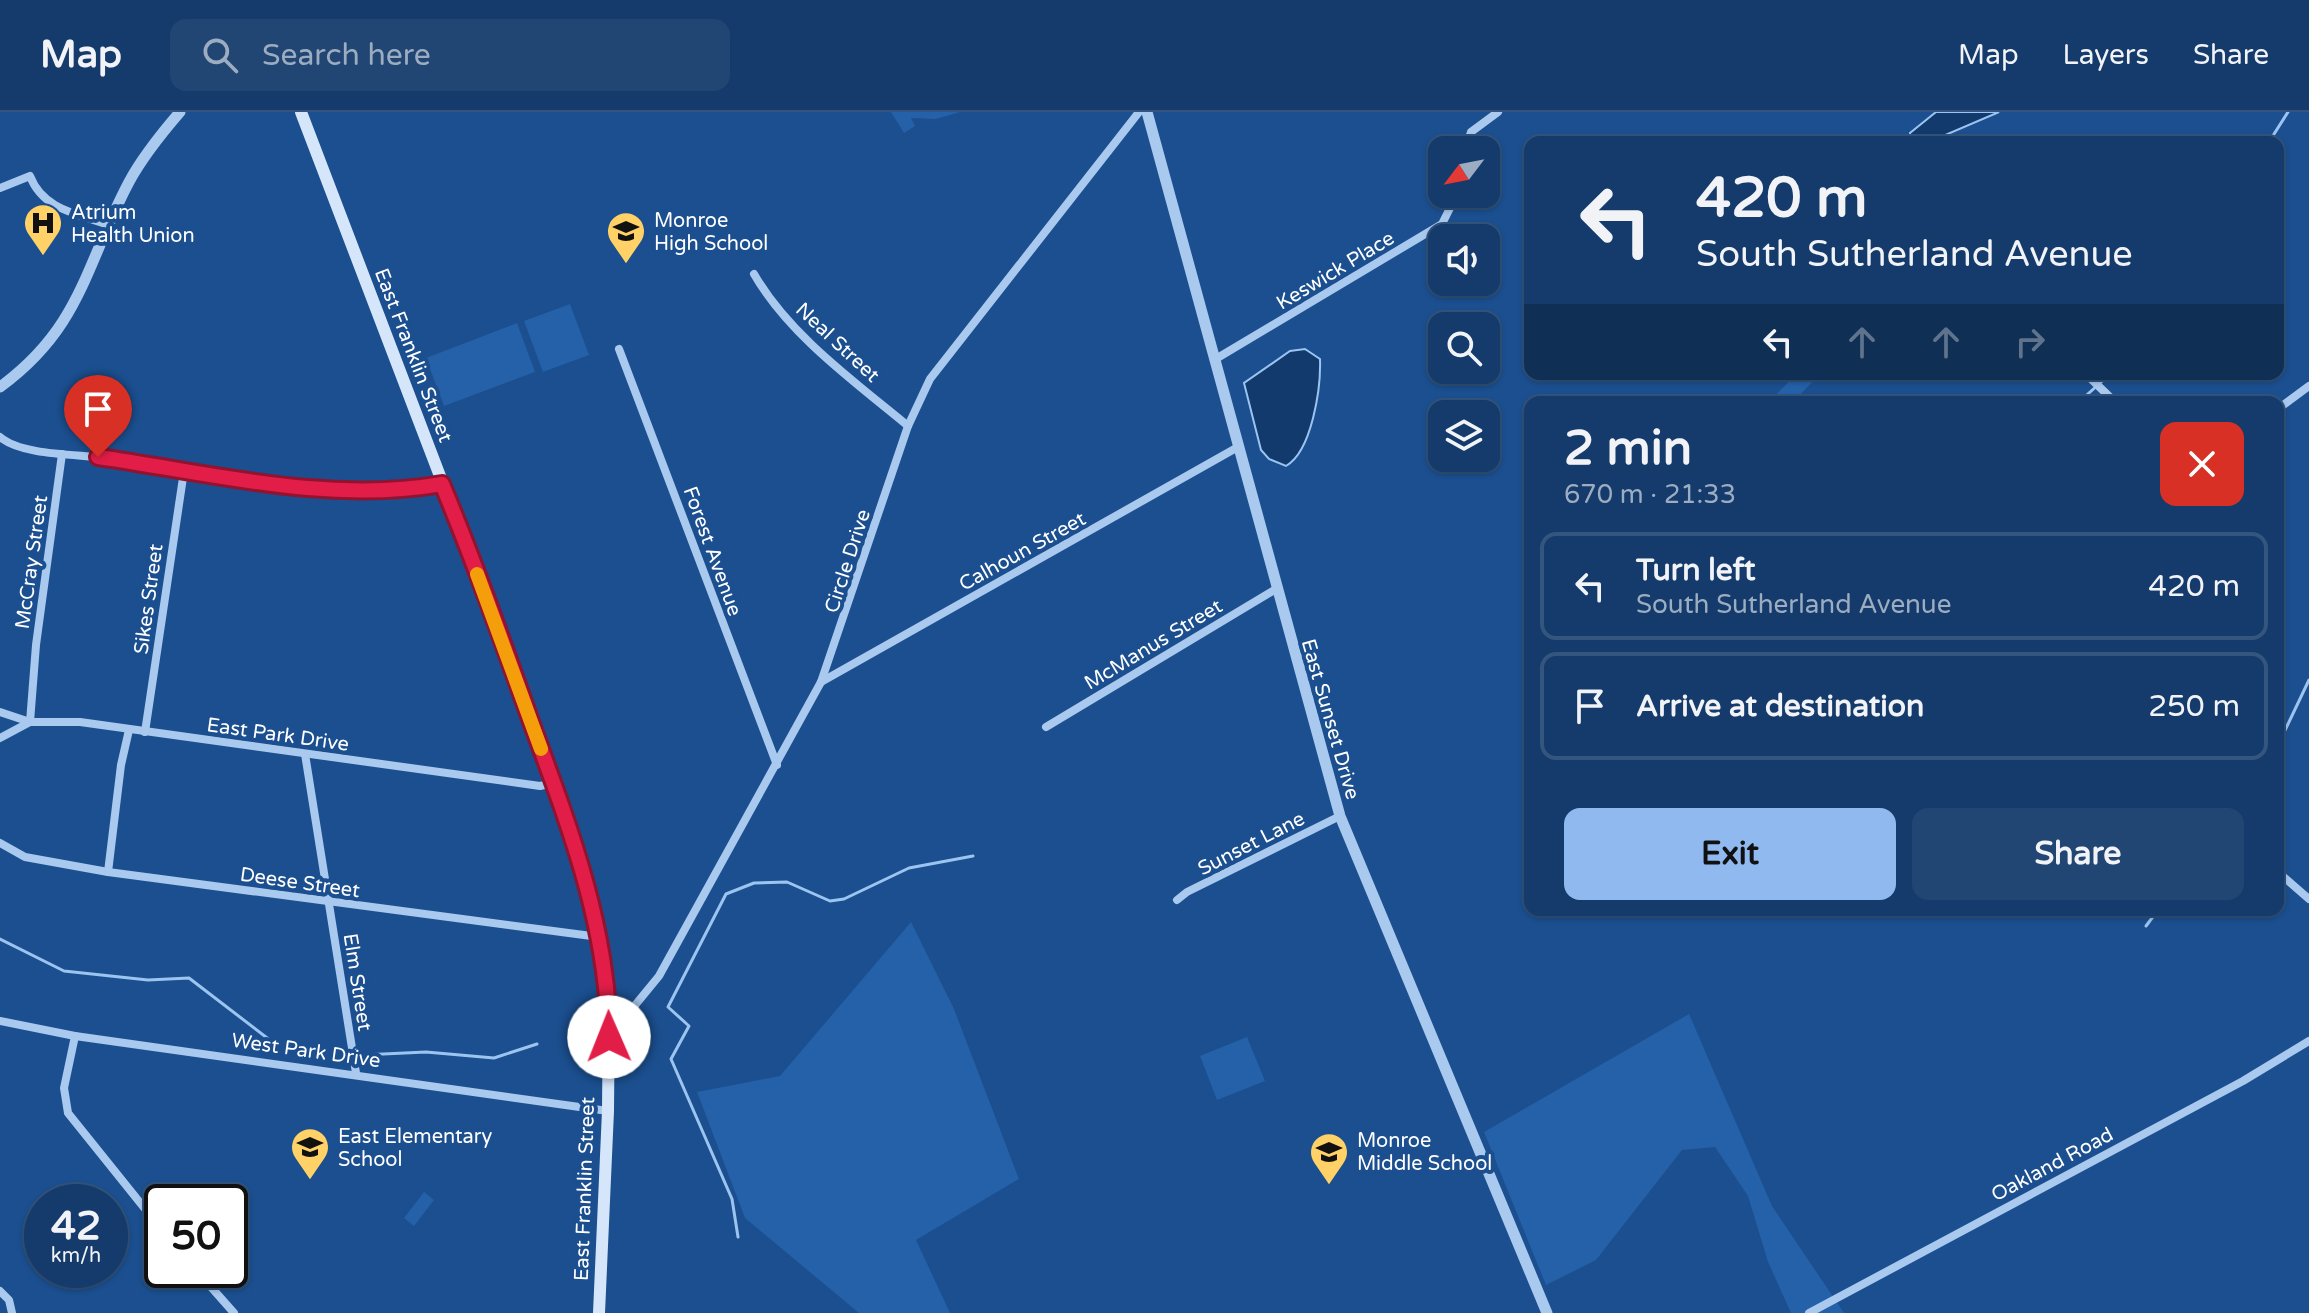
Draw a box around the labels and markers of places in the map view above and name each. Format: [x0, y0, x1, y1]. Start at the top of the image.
place label: Atrium Health Union [71, 201, 195, 248]
hospital icon: Atrium Health Union [22, 202, 64, 257]
place label: Monroe High School [654, 209, 768, 256]
school or university icon: Monroe High School [605, 210, 647, 265]
pin [64, 375, 132, 457]
place label: East Elementary School [338, 1125, 492, 1172]
school or university icon: East Elementary School [289, 1126, 331, 1181]
place label: Monroe Middle School [1357, 1129, 1492, 1176]
school or university icon: Monroe Middle School [1308, 1131, 1350, 1186]

